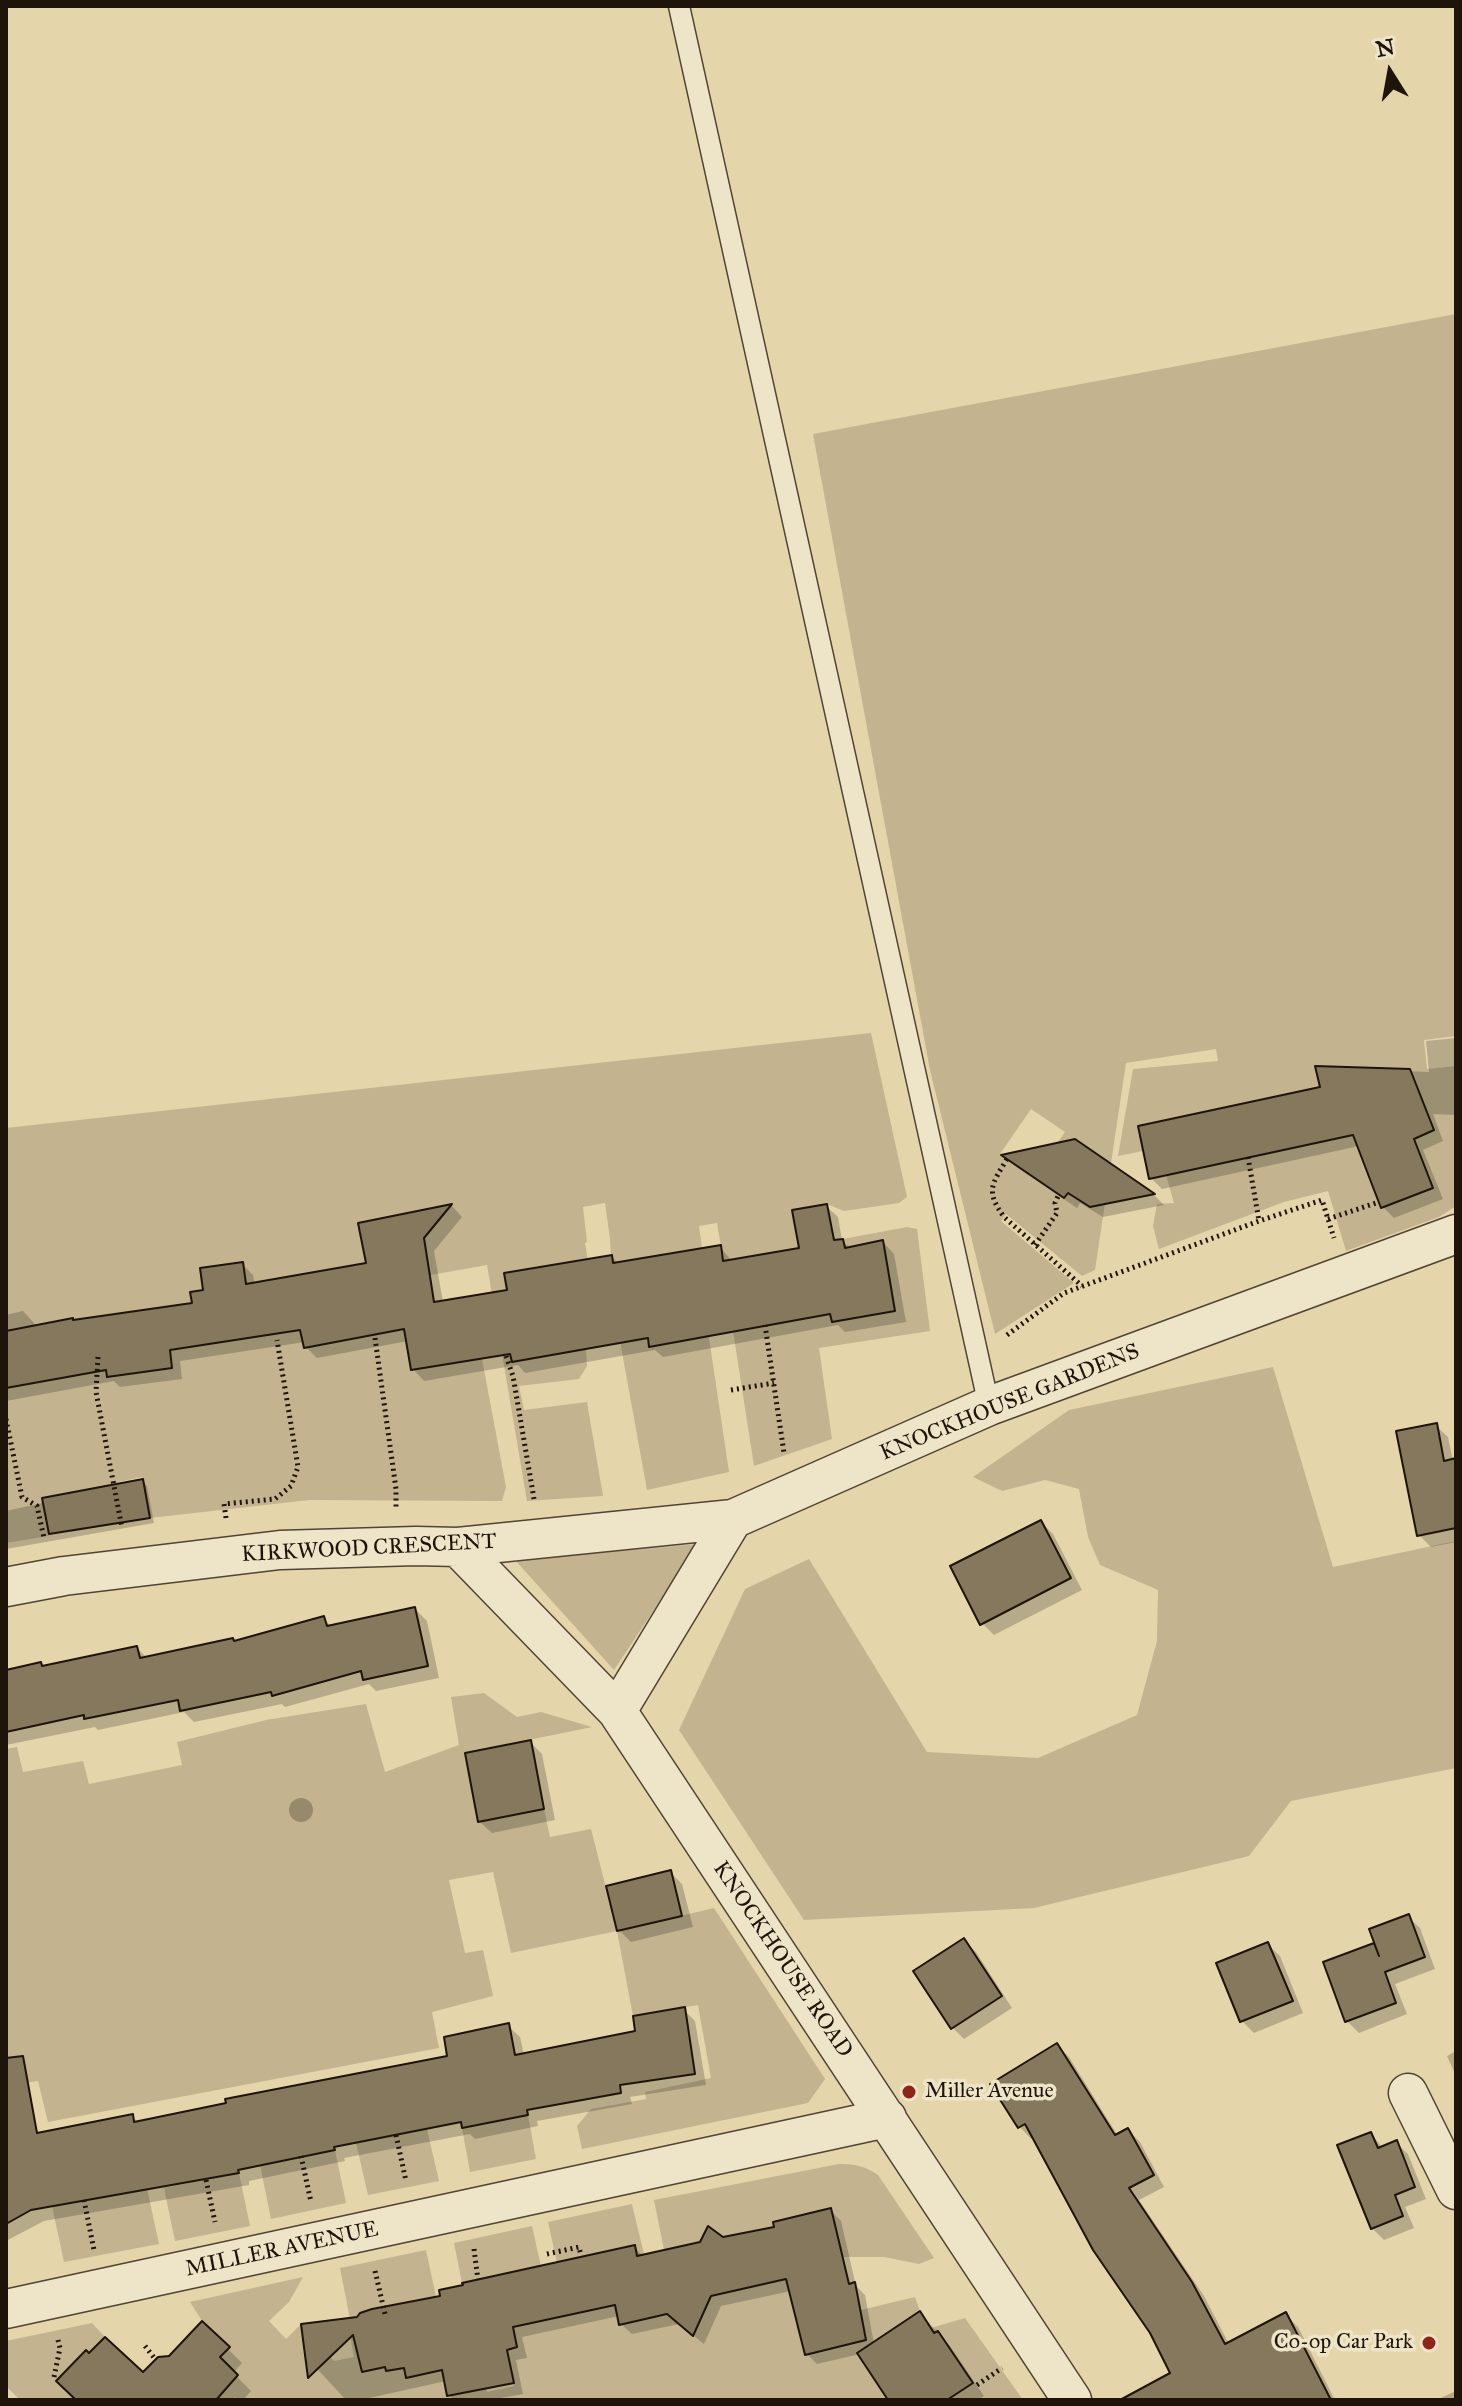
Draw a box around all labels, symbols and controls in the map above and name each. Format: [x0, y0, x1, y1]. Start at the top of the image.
north arrow [1350, 32, 1430, 112]
text: N [1374, 33, 1397, 63]
street label: KNOCKHOUSE GARDENS [876, 1339, 1144, 1467]
street label: KIRKWOOD CRESCENT [241, 1529, 497, 1569]
street label: KNOCKHOUSE ROAD [707, 1857, 857, 2063]
place label: Miller Avenue [925, 2079, 1054, 2105]
marker: Miller Avenue [900, 2083, 918, 2101]
street label: MILLER AVENUE [183, 2217, 381, 2283]
place label: Co-op Car Park [1274, 2330, 1413, 2356]
marker: Co-op Car Park [1420, 2334, 1438, 2352]

